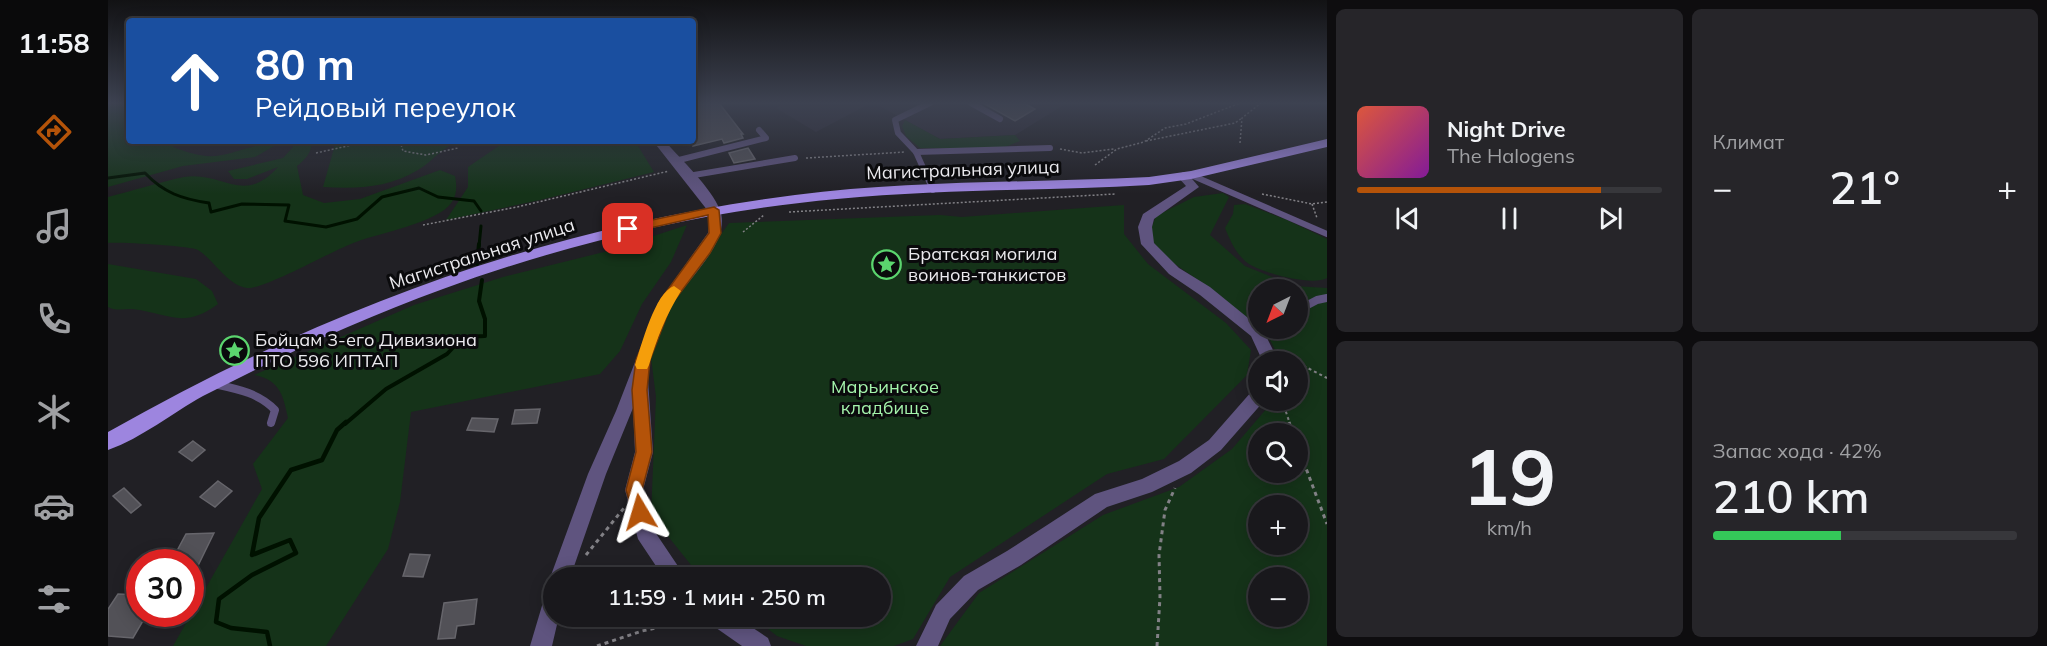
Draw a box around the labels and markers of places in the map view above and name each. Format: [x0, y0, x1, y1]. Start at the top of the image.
pin [602, 203, 653, 254]
place label: Братская могила воинов-танкистов [908, 242, 1066, 286]
place icon: Братская могила воинов-танкистов [871, 248, 903, 280]
place label: Бойцам 3-его Дивизиона ПТО 596 ИПТАП [255, 328, 477, 372]
place icon: Бойцам 3-его Дивизиона ПТО 596 ИПТАП [218, 334, 250, 366]

